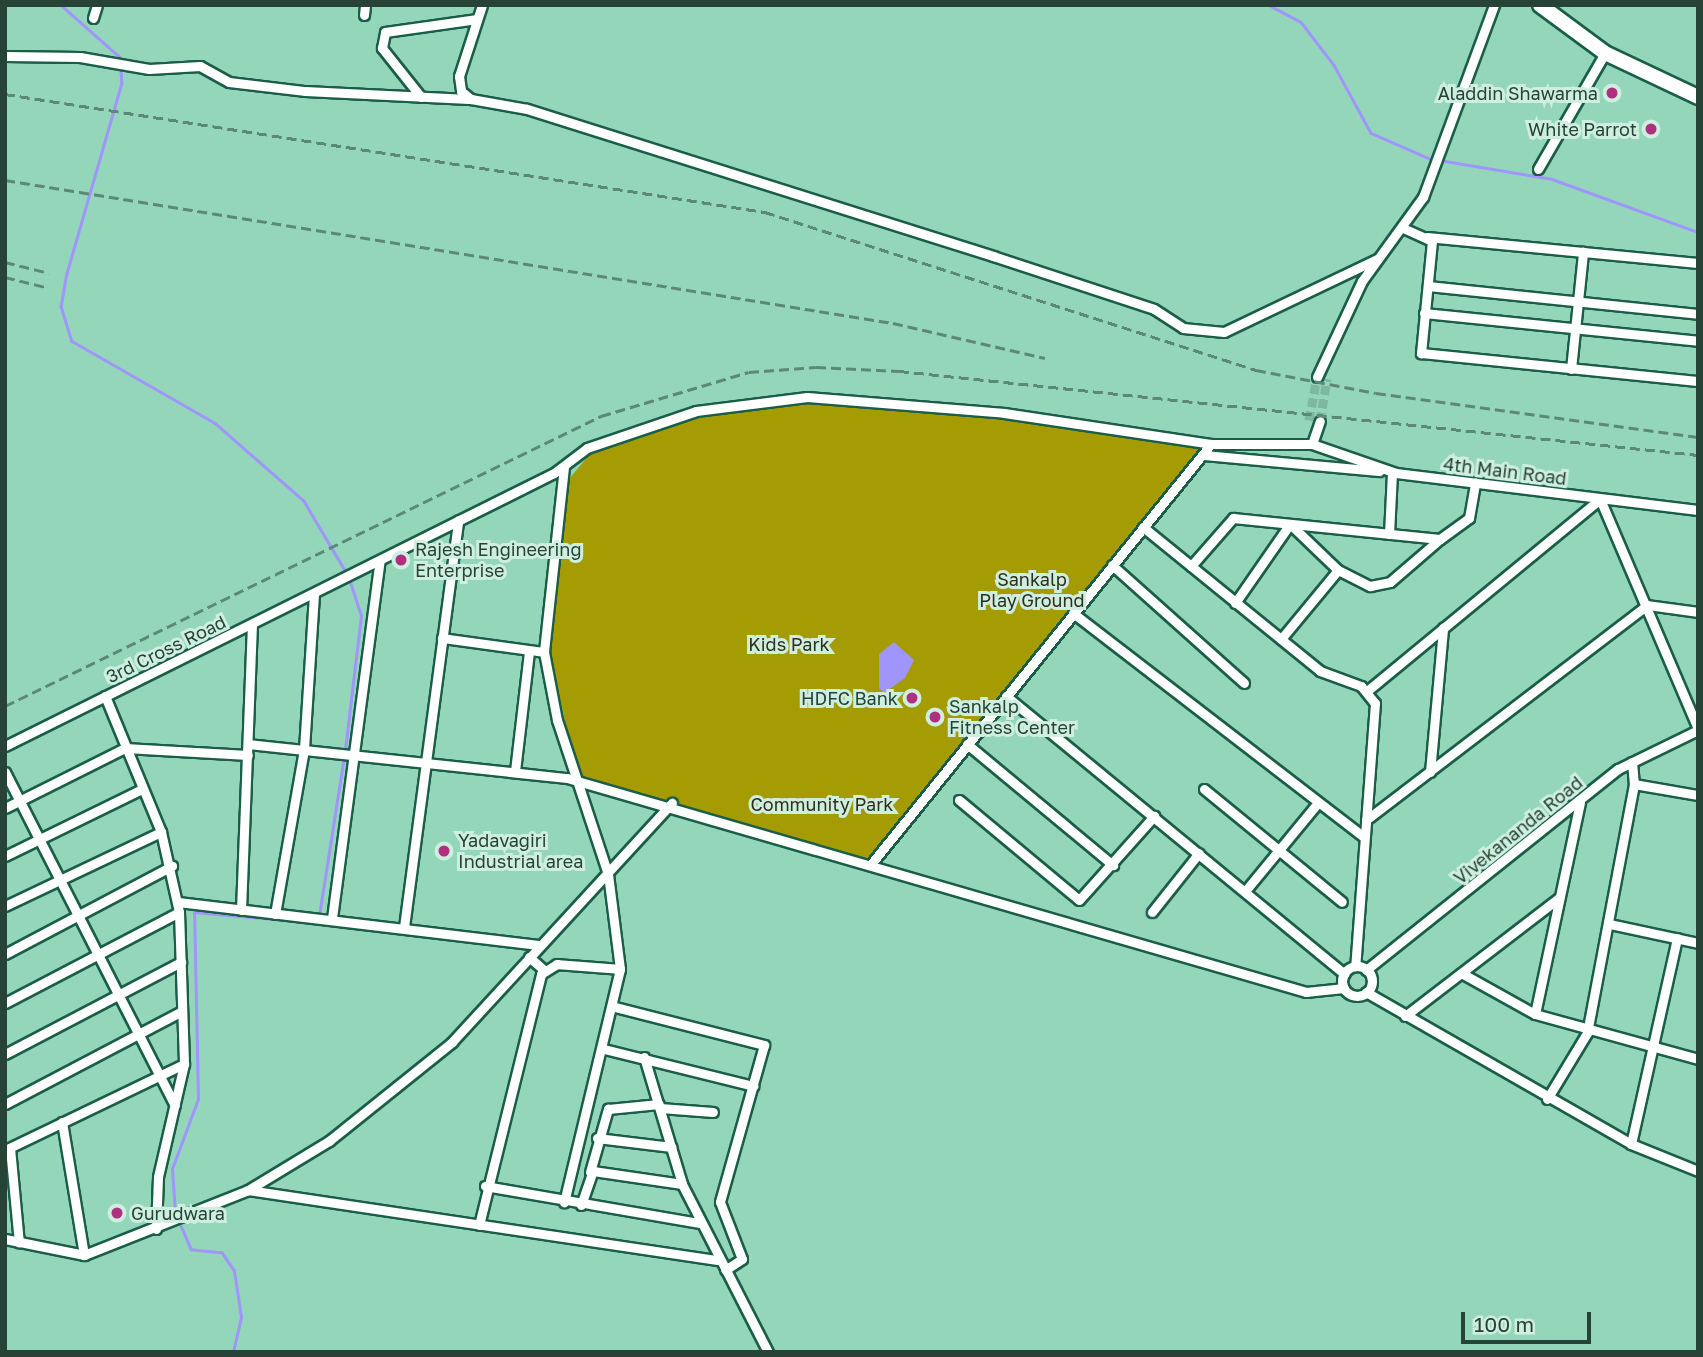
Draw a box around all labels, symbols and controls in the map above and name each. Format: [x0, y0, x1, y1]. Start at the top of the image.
place label: Aladdin Shawarma [1438, 82, 1598, 104]
marker: Aladdin Shawarma [1604, 85, 1620, 101]
place label: White Parrot [1528, 118, 1637, 140]
marker: White Parrot [1643, 121, 1659, 137]
street label: 4th Main Road [1442, 453, 1568, 489]
place label: Rajesh Engineering Enterprise [415, 539, 581, 582]
marker: Rajesh Engineering Enterprise [393, 552, 409, 568]
park label: Sankalp Play Ground [979, 569, 1085, 612]
street label: 3rd Cross Road [103, 611, 229, 687]
park label: Kids Park [748, 633, 830, 655]
place label: HDFC Bank [801, 687, 898, 709]
marker: HDFC Bank [904, 690, 920, 706]
place label: Sankalp Fitness Center [949, 696, 1075, 738]
marker: Sankalp Fitness Center [927, 709, 943, 725]
street label: Vivekananda Road [1449, 771, 1587, 889]
park label: Community Park [751, 793, 893, 815]
place label: Yadavagiri Industrial area [458, 830, 583, 872]
marker: Yadavagiri Industrial area [436, 843, 452, 859]
place label: Gurudwara [131, 1202, 225, 1224]
marker: Gurudwara [109, 1205, 125, 1221]
scale bar [1465, 1298, 1594, 1342]
text: 100 m [1474, 1311, 1534, 1337]

